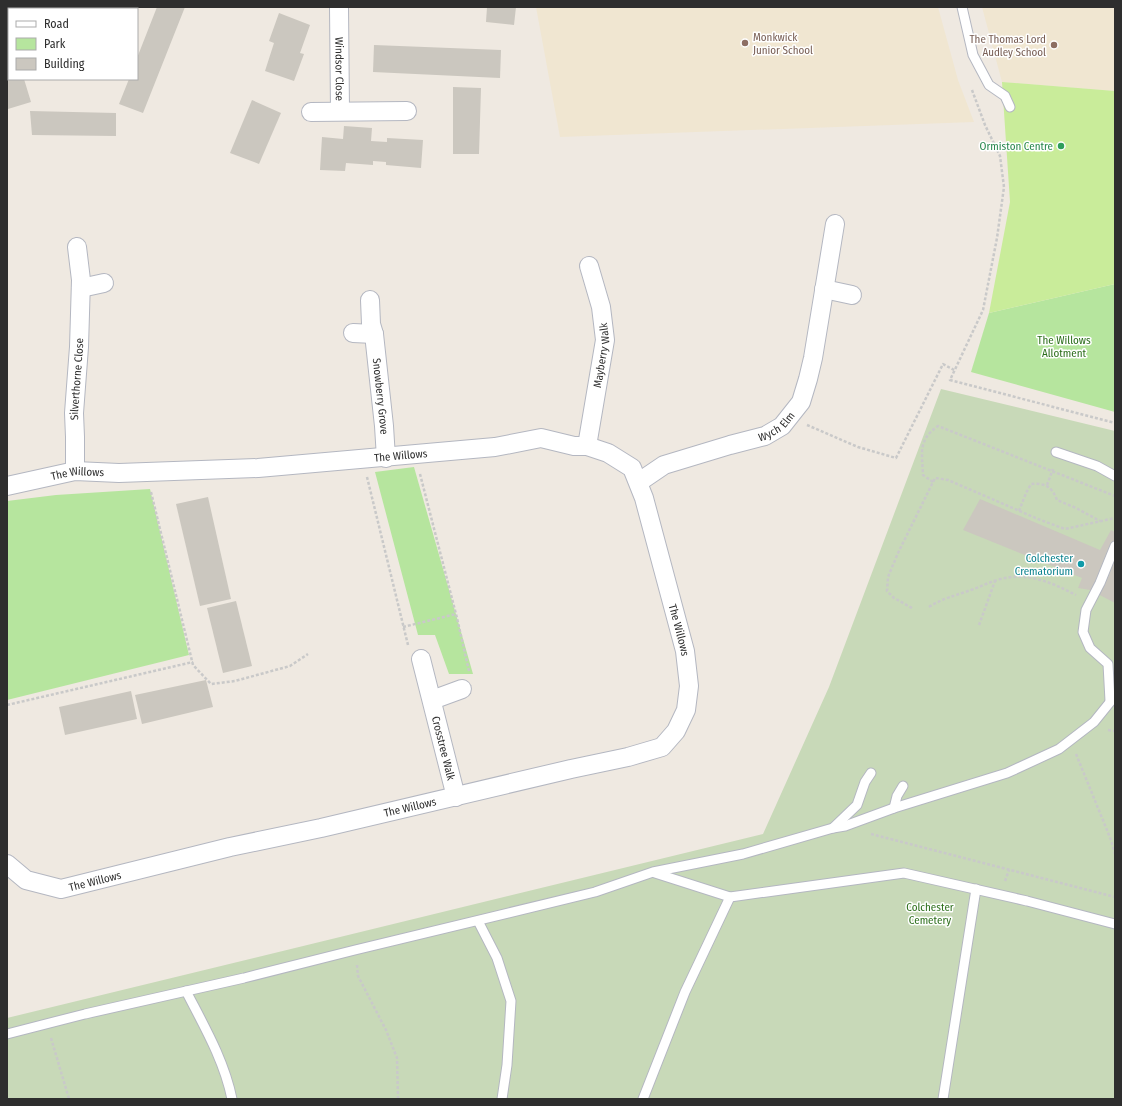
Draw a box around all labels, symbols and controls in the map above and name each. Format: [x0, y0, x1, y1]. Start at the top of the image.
legend [8, 8, 138, 80]
text: Road [44, 17, 69, 31]
place label: Monkwick Junior School [753, 31, 813, 57]
place label: The Thomas Lord Audley School [970, 33, 1046, 59]
text: Park [44, 37, 66, 51]
street label: Windsor Close [332, 37, 346, 101]
marker: Monkwick Junior School [740, 38, 750, 48]
marker: The Thomas Lord Audley School [1049, 40, 1059, 50]
text: Building [44, 57, 85, 71]
place label: Ormiston Centre [980, 140, 1053, 153]
marker: Ormiston Centre [1056, 141, 1066, 151]
street label: Mayberry Walk [591, 321, 612, 389]
park label: The Willows Allotment [1037, 334, 1091, 360]
street label: Silverthorne Close [68, 338, 86, 420]
street label: Snowberry Grove [370, 357, 391, 435]
street label: Wych Elm [757, 409, 798, 444]
street label: The Willows [374, 447, 428, 465]
street label: The Willows [50, 465, 105, 483]
place label: Colchester Crematorium [1015, 552, 1073, 578]
marker: Colchester Crematorium [1076, 559, 1086, 569]
street label: The Willows [666, 603, 692, 657]
street label: Crosstree Walk [429, 715, 458, 783]
street label: The Willows [383, 795, 438, 820]
street label: The Willows [68, 869, 123, 894]
park label: Colchester Cemetery [906, 901, 954, 927]

